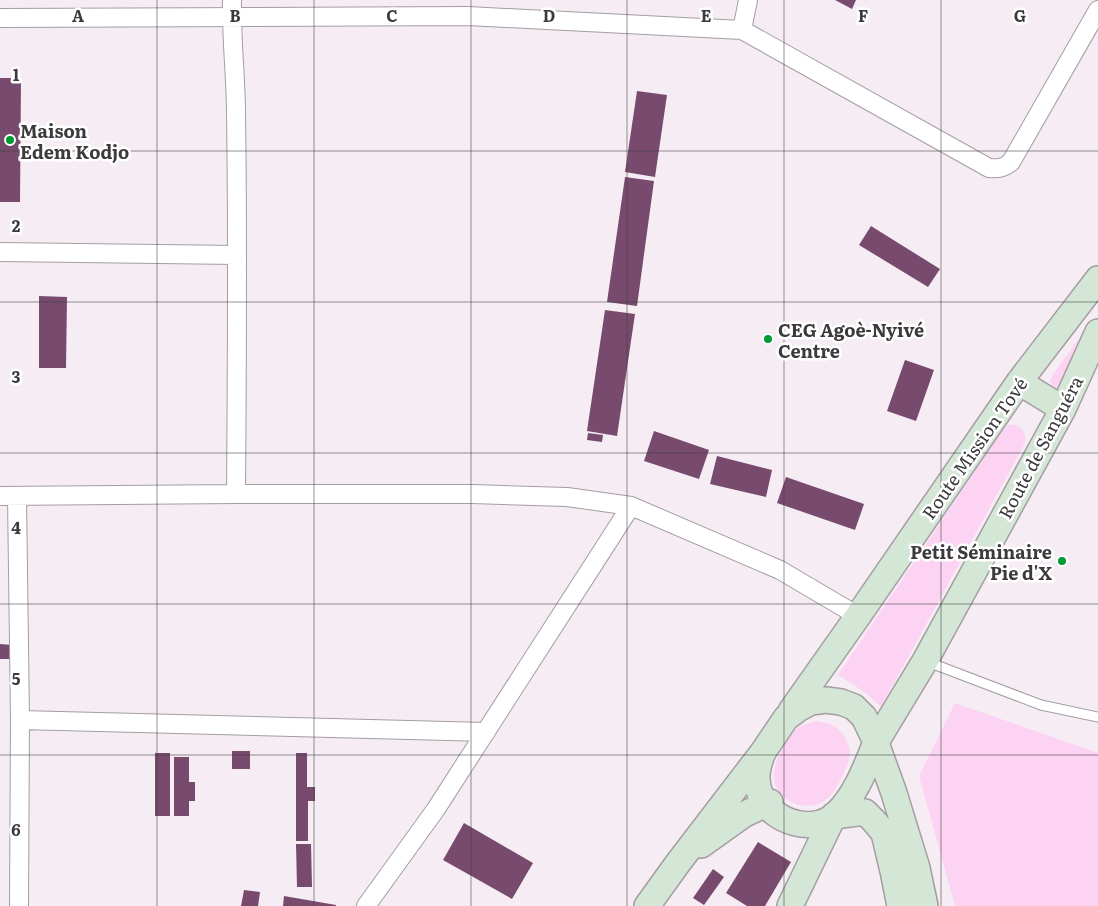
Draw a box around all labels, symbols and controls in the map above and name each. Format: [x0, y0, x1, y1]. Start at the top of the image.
text: A [72, 3, 84, 27]
text: B [229, 3, 241, 27]
text: C [386, 3, 398, 27]
text: D [543, 3, 555, 27]
text: E [701, 3, 712, 27]
text: F [858, 3, 868, 27]
text: G [1014, 3, 1026, 27]
text: 1 [13, 62, 20, 86]
place label: Maison Edem Kodjo [20, 117, 129, 165]
marker: Maison Edem Kodjo [4, 134, 16, 146]
text: 2 [12, 213, 21, 237]
place label: CEG Agoè-Nyivé Centre [778, 316, 924, 364]
marker: CEG Agoè-Nyivé Centre [762, 333, 774, 345]
text: 3 [12, 364, 21, 388]
street label: Route de Sanguéra [991, 370, 1089, 523]
street label: Route Mission Tové [915, 372, 1033, 524]
text: 4 [11, 515, 21, 539]
place label: Petit Séminaire Pie d'X [910, 538, 1052, 586]
marker: Petit Séminaire Pie d'X [1056, 555, 1068, 567]
text: 5 [12, 666, 21, 690]
text: 6 [11, 817, 21, 841]

